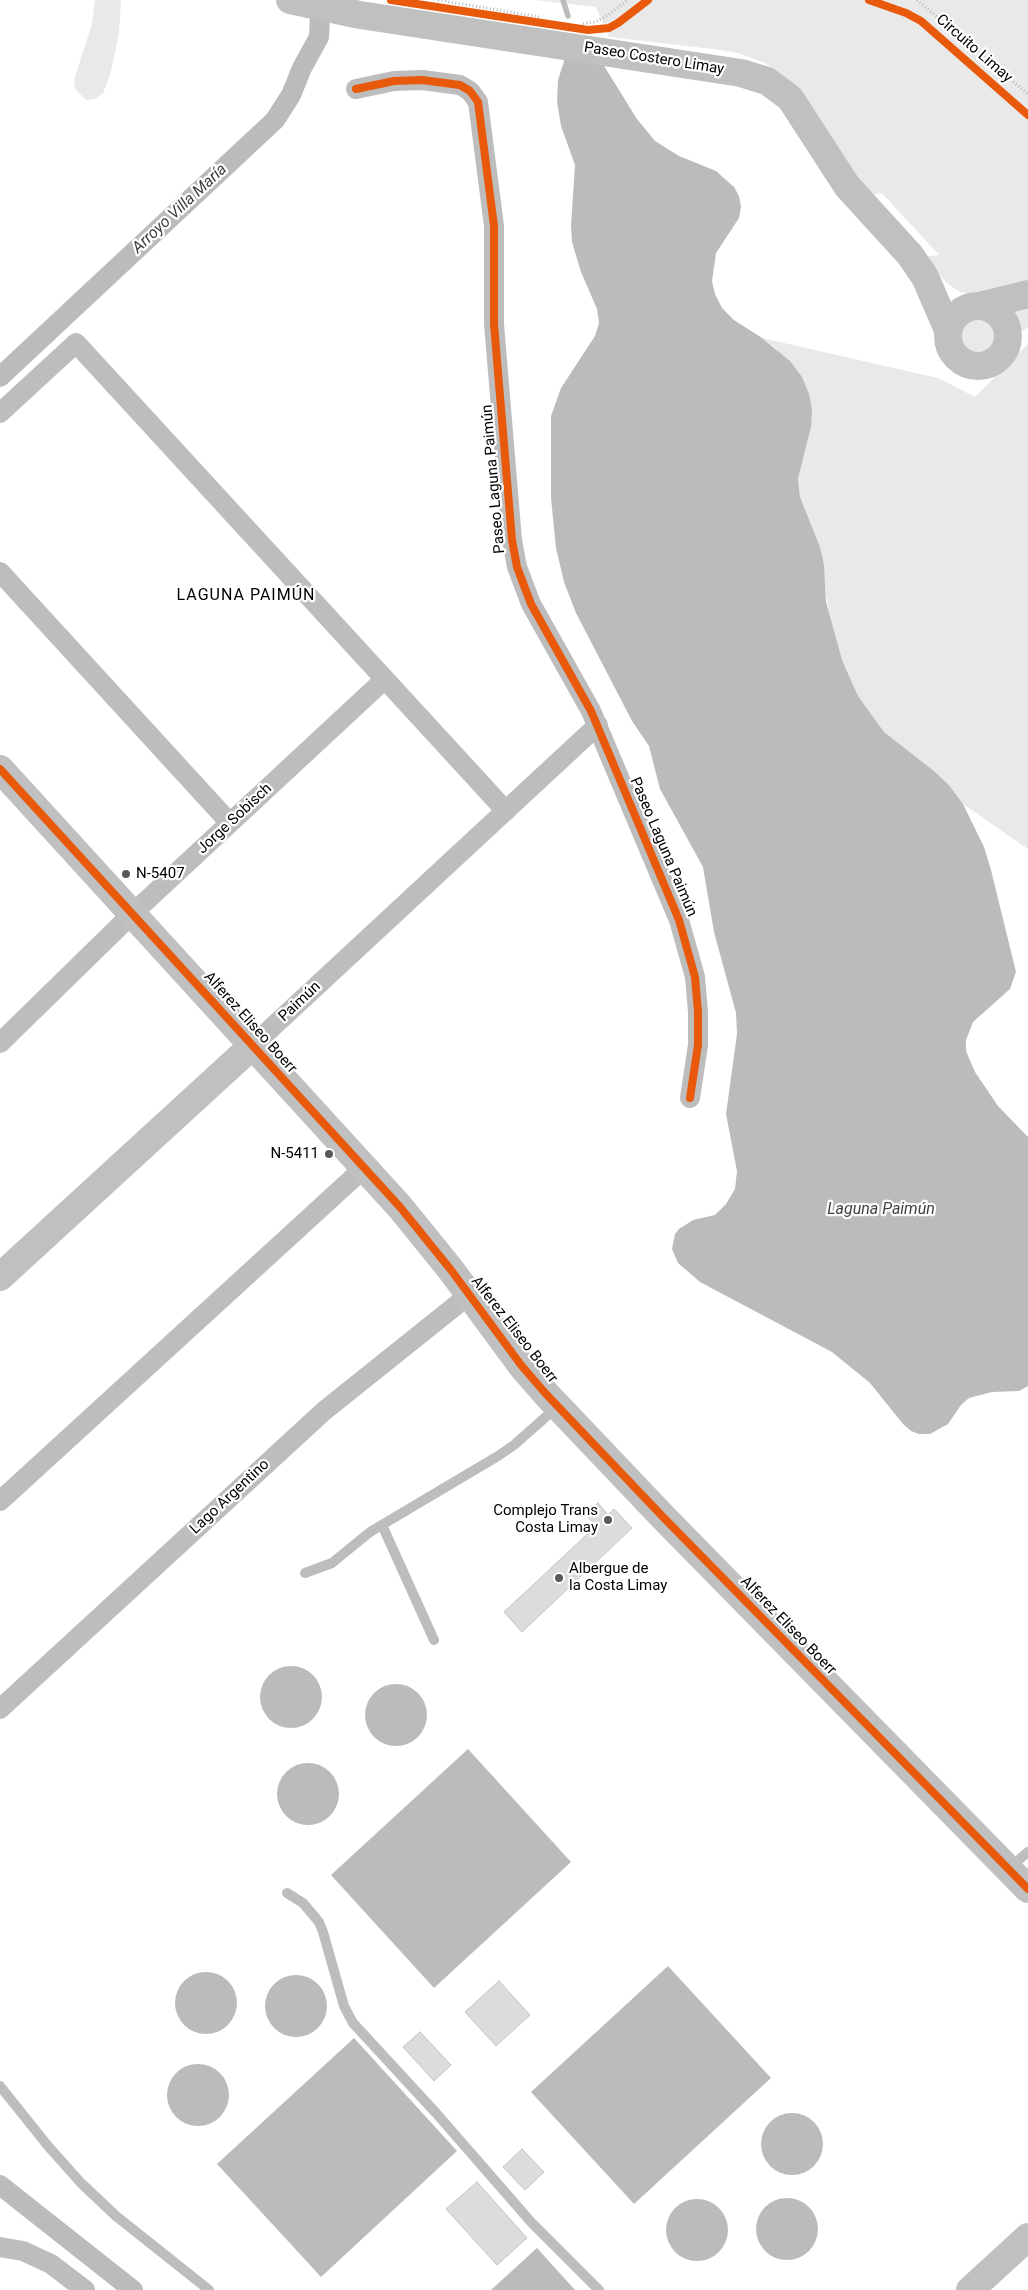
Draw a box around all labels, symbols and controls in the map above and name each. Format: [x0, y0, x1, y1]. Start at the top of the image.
street label: Circuito Limay [932, 11, 1016, 87]
street label: Paseo Costero Limay [583, 39, 725, 79]
water label: Arroyo Villa María [129, 160, 231, 258]
street label: Paseo Laguna Paimún [479, 404, 509, 554]
district label: LAGUNA PAIMÚN [175, 586, 317, 606]
street label: Paseo Laguna Paimún [626, 775, 700, 919]
street label: Jorge Sobisch [194, 780, 276, 858]
place label: N-5407 [136, 865, 185, 883]
marker: N-5407 [120, 868, 132, 880]
street label: Alferez Eliseo Boerr [200, 969, 300, 1077]
street label: Paimún [275, 978, 325, 1026]
place label: N-5411 [270, 1145, 319, 1163]
marker: N-5411 [323, 1148, 335, 1160]
water label: Laguna Paimún [827, 1200, 935, 1220]
street label: Alferez Eliseo Boerr [467, 1273, 561, 1387]
street label: Lago Argentino [187, 1456, 273, 1538]
place label: Complejo Trans Costa Limay [493, 1502, 598, 1537]
marker: Complejo Trans Costa Limay [602, 1514, 614, 1526]
place label: Albergue de la Costa Limay [569, 1560, 667, 1595]
marker: Albergue de la Costa Limay [553, 1572, 565, 1584]
street label: Alferez Eliseo Boerr [736, 1573, 840, 1679]

